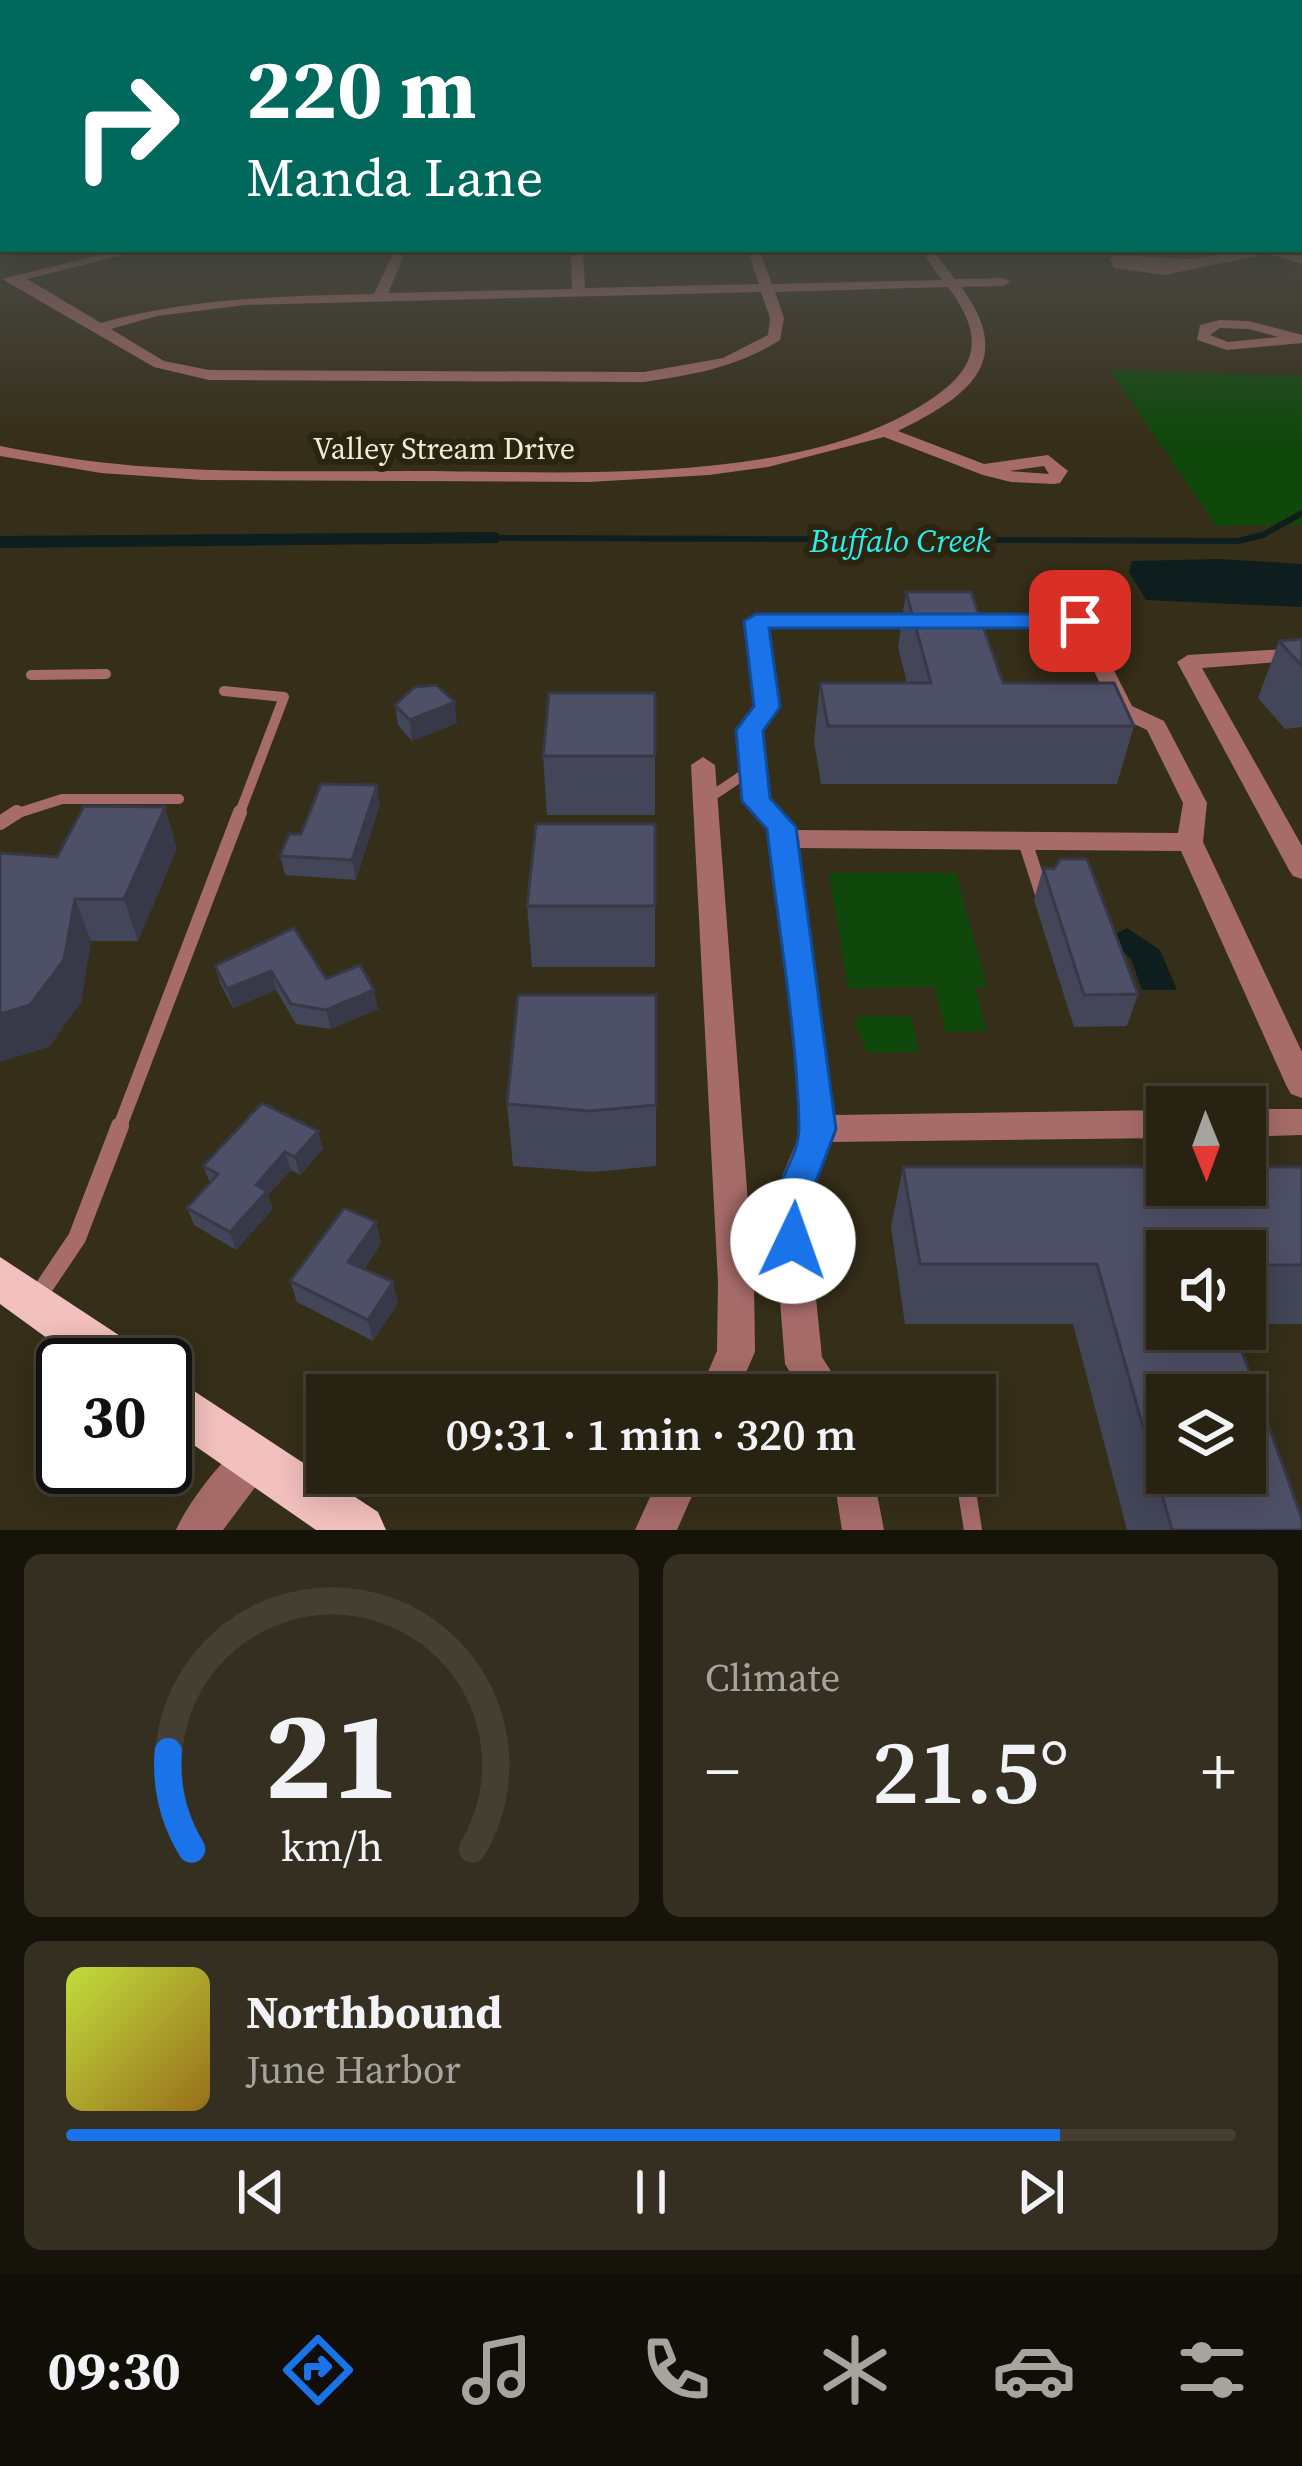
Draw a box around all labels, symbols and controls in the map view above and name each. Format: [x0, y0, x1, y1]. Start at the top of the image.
text: 220 m [246, 31, 477, 146]
icon: right [48, 48, 204, 204]
text: Manda Lane [246, 140, 543, 214]
street label: Valley Stream Drive [313, 428, 575, 469]
water label: Buffalo Creek [808, 518, 991, 563]
pin [1029, 570, 1131, 672]
icon: arrive [1047, 588, 1113, 654]
north arrow [1146, 1086, 1266, 1206]
map controls [1146, 1086, 1266, 1494]
position arrow [730, 1178, 856, 1304]
button: sound [1146, 1230, 1266, 1350]
speed limit sign: 30 [36, 1338, 192, 1494]
button: layers [1146, 1374, 1266, 1494]
text: 09:31 · 1 min · 320 m [446, 1403, 856, 1465]
text: Climate [705, 1651, 840, 1704]
text: 21 [264, 1669, 399, 1840]
text: 21.5° [872, 1710, 1069, 1833]
text: − [705, 1726, 740, 1816]
text: + [1201, 1726, 1236, 1816]
text: km/h [280, 1816, 383, 1874]
text: Northbound [246, 1981, 502, 2043]
text: June Harbor [246, 2043, 461, 2096]
icon: previous [228, 2159, 294, 2225]
icon: pause [618, 2159, 684, 2225]
icon: next [1008, 2159, 1074, 2225]
icon: directions [276, 2328, 360, 2412]
icon: music [455, 2328, 539, 2412]
icon: phone [634, 2328, 718, 2412]
icon: climate [813, 2328, 897, 2412]
icon: car [992, 2328, 1076, 2412]
icon: filters [1170, 2328, 1254, 2412]
text: 09:30 [47, 2333, 181, 2407]

